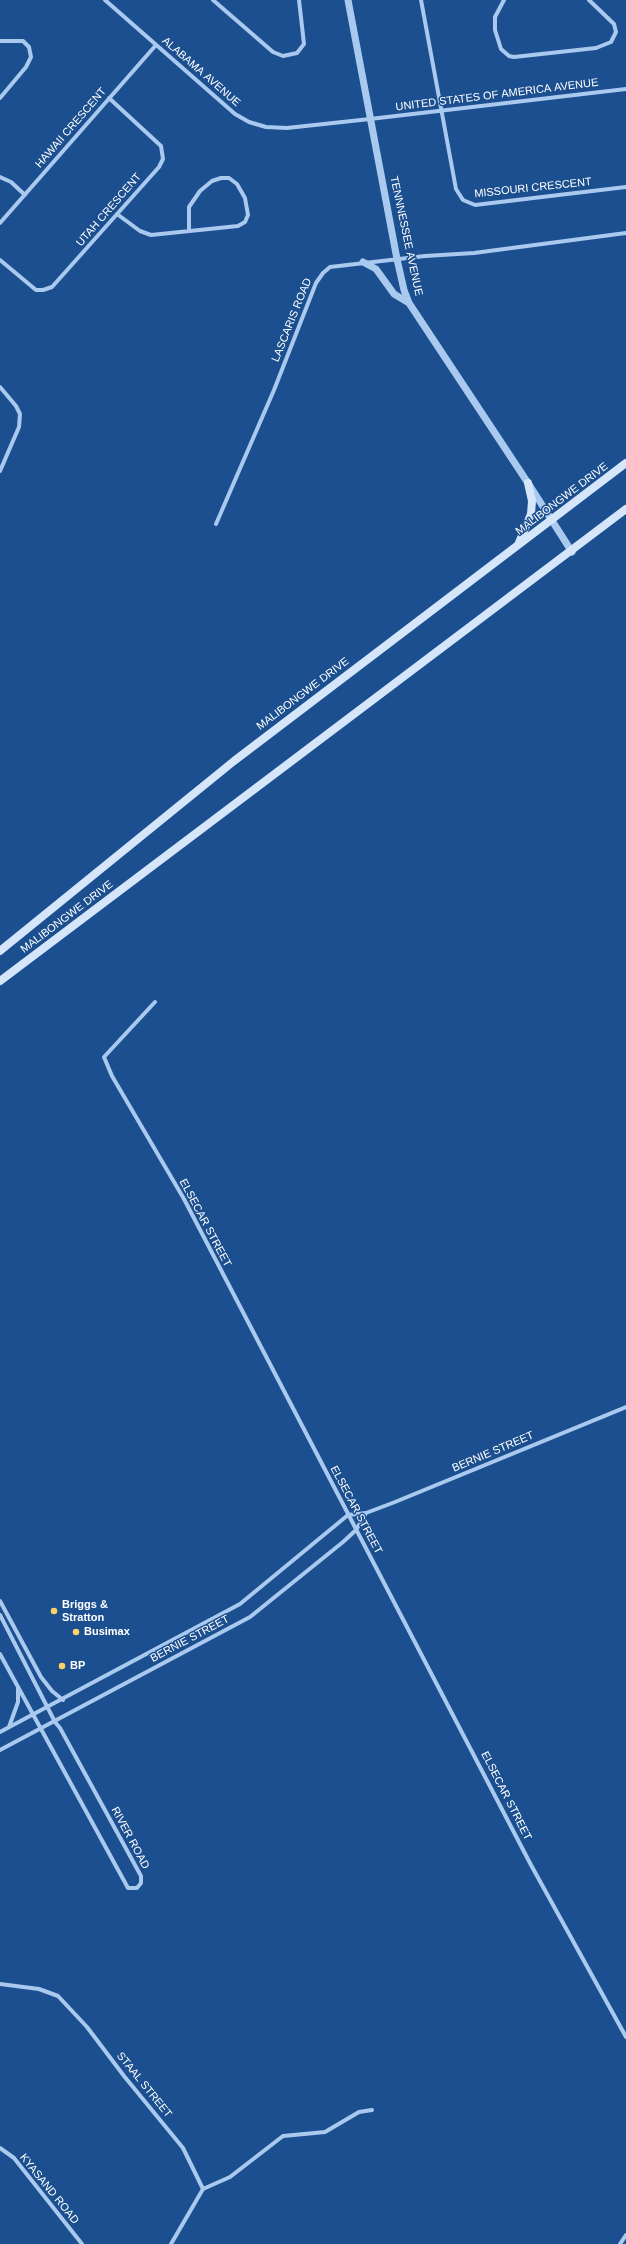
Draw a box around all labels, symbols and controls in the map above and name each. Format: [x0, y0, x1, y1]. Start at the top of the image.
street label: ALABAMA AVENUE [159, 34, 243, 110]
street label: UNITED STATES OF AMERICA AVENUE [395, 76, 599, 114]
street label: HAWAII CRESCENT [33, 85, 109, 171]
street label: UTAH CRESCENT [74, 171, 144, 249]
street label: TENNNESSEE AVENUE [387, 175, 425, 297]
street label: MISSOURI CRESCENT [474, 175, 592, 201]
street label: LASCARIS ROAD [269, 276, 315, 364]
street label: MALIBONGWE DRIVE [513, 460, 611, 538]
street label: MALIBONGWE DRIVE [254, 655, 352, 733]
street label: MALIBONGWE DRIVE [18, 878, 116, 956]
street label: ELSECAR STREET [176, 1177, 234, 1269]
street label: BERNIE STREET [450, 1429, 536, 1475]
street label: ELSECAR STREET [327, 1464, 385, 1556]
place label: Briggs & Stratton [62, 1598, 108, 1624]
marker: Briggs & Stratton [49, 1606, 59, 1616]
street label: BERNIE STREET [148, 1613, 232, 1665]
place label: Busimax [84, 1625, 130, 1639]
marker: Busimax [71, 1627, 81, 1637]
place label: BP [70, 1659, 85, 1673]
marker: BP [57, 1661, 67, 1671]
street label: ELSECAR STREET [478, 1749, 534, 1843]
street label: RIVER ROAD [108, 1805, 152, 1871]
street label: STAAL STREET [114, 2050, 174, 2120]
street label: KYASAND ROAD [17, 2151, 81, 2227]

